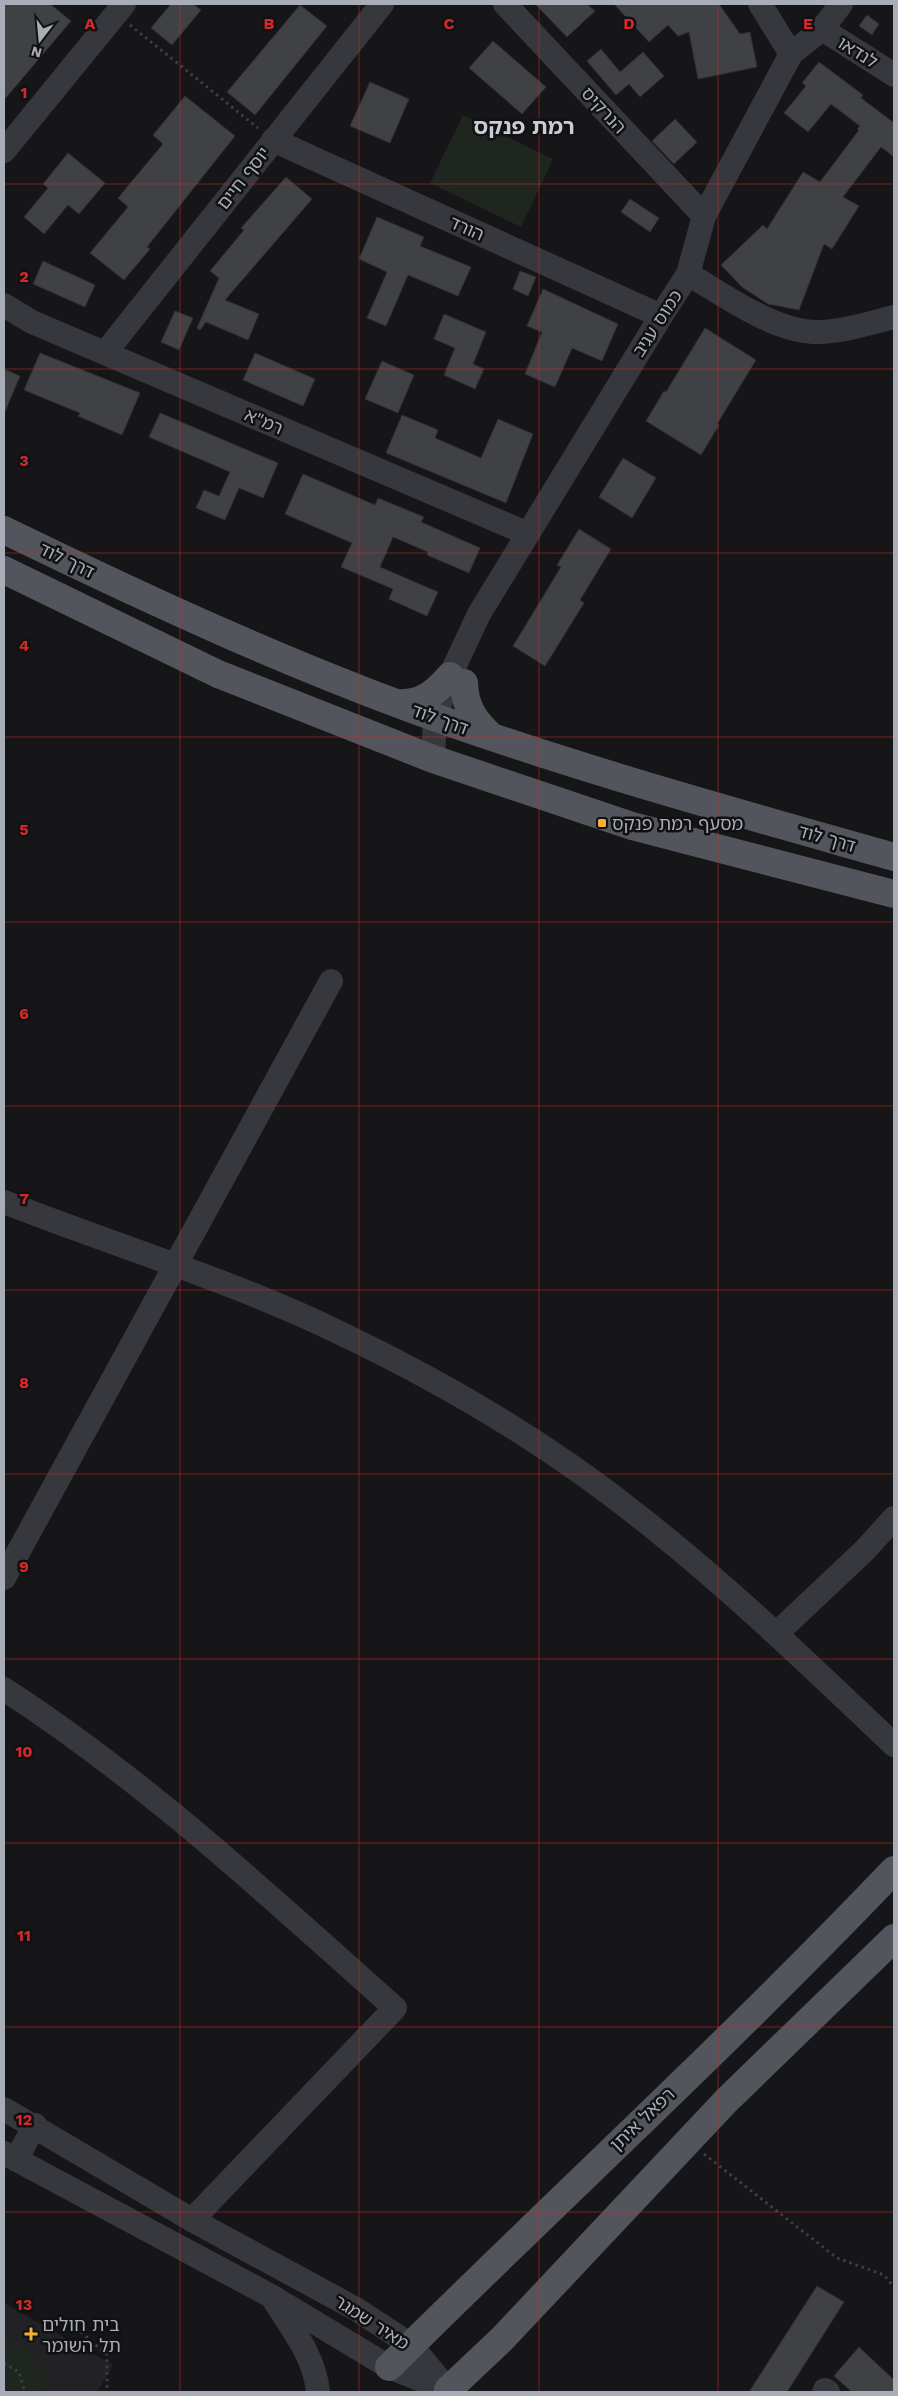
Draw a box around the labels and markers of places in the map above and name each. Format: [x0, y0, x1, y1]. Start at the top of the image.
place label: מסעף רמת פנקס [612, 813, 743, 834]
marker: מסעף רמת פנקס [596, 817, 608, 829]
place label: בית חולים תל השומר [42, 2314, 121, 2356]
marker: בית חולים תל השומר [24, 2327, 38, 2341]

